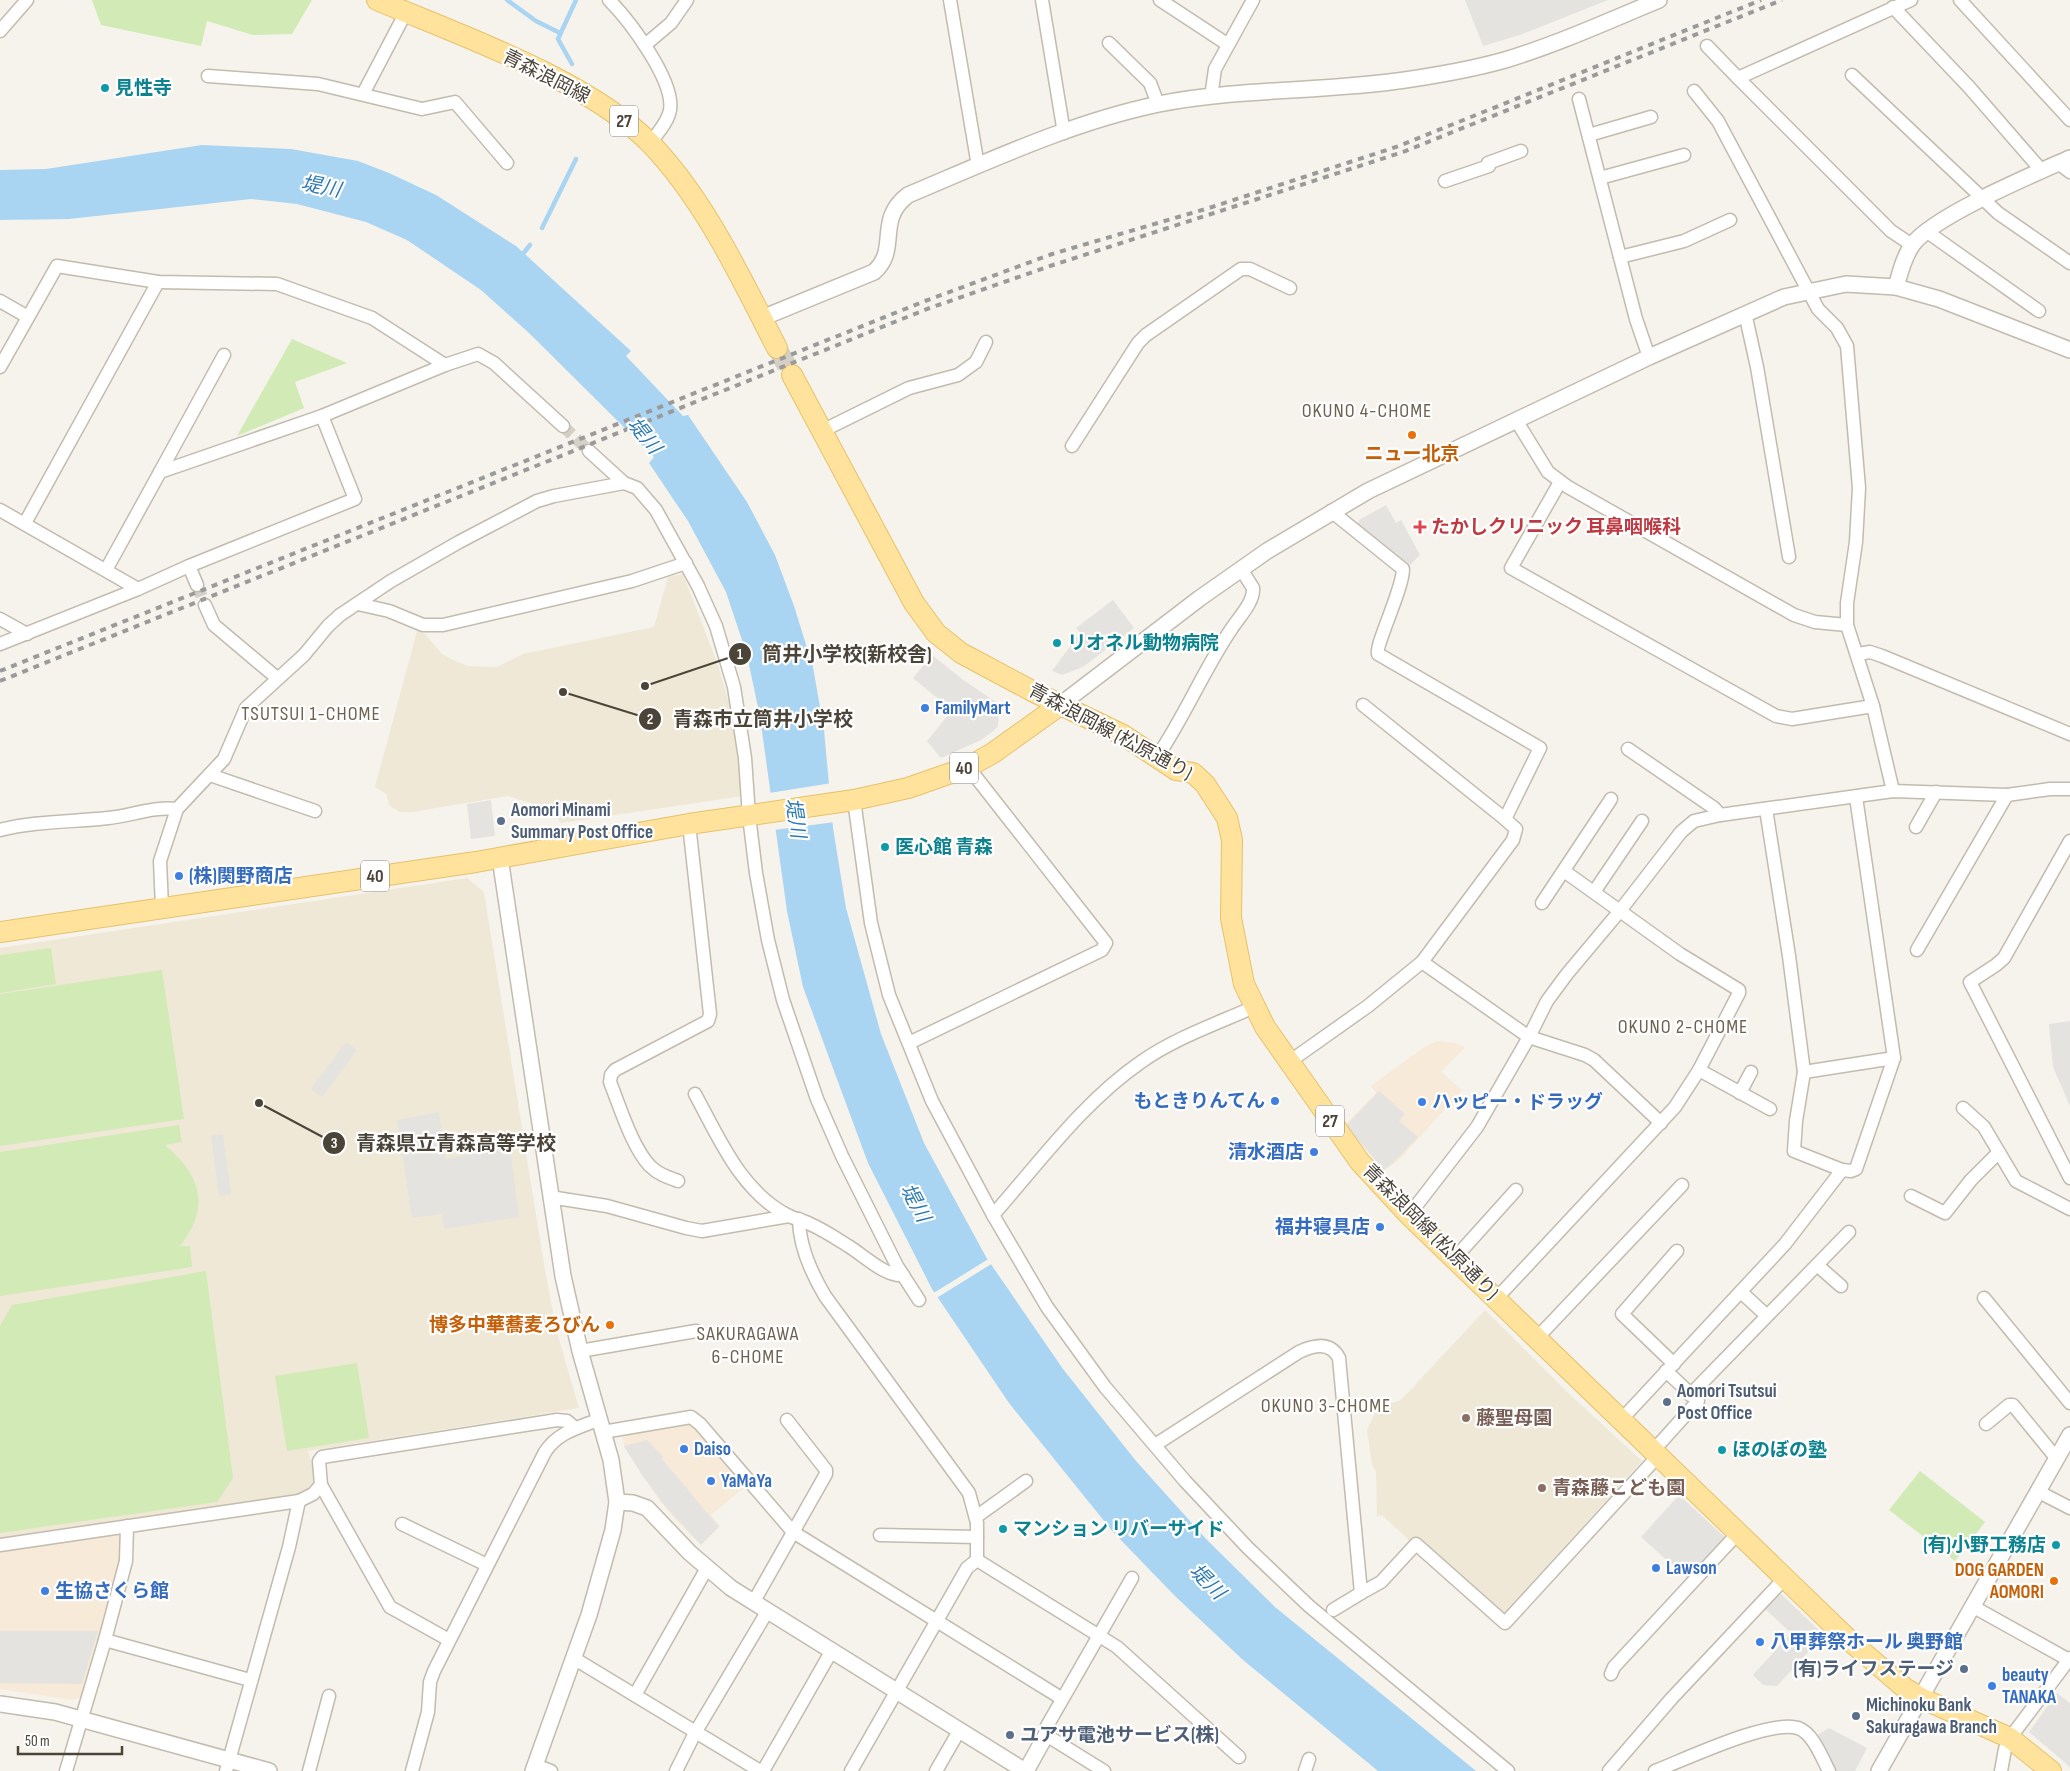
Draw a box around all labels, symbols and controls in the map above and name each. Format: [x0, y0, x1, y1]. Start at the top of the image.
street label: 青森浪岡線 [498, 45, 594, 109]
place label: 見性寺 [115, 77, 172, 100]
marker: 見性寺 [99, 82, 111, 94]
road number: 27 [610, 105, 638, 136]
water label: 堤川 [299, 171, 345, 203]
district label: OKUNO 4-CHOME [1302, 399, 1432, 423]
water label: 堤川 [622, 413, 667, 461]
marker: ニュー北京 [1406, 429, 1418, 441]
place label: ニュー北京 [1364, 443, 1460, 466]
place label: たかしクリニック 耳鼻咽喉科 [1431, 516, 1681, 539]
marker: たかしクリニック 耳鼻咽喉科 [1413, 520, 1427, 534]
place label: リオネル動物病院 [1067, 632, 1219, 655]
callout: 筒井小学校(新校舎) [728, 636, 942, 671]
marker: リオネル動物病院 [1051, 637, 1063, 649]
text: 筒井小学校(新校舎) [762, 643, 932, 667]
text: 1 [737, 645, 743, 664]
street label: 青森浪岡線 (松原通り) [1024, 679, 1196, 785]
place label: FamilyMart [935, 697, 1010, 720]
district label: TSUTSUI 1-CHOME [241, 702, 381, 726]
callout: 青森市立筒井小学校 [638, 702, 863, 737]
marker: FamilyMart [919, 702, 931, 714]
text: 青森市立筒井小学校 [673, 708, 853, 732]
text: 2 [647, 710, 653, 729]
road number: 40 [950, 752, 978, 784]
water label: 堤川 [780, 796, 810, 842]
place label: Aomori Minami Summary Post Office [510, 799, 653, 844]
marker: Aomori Minami Summary Post Office [495, 815, 507, 827]
place label: 医心館 青森 [895, 836, 993, 859]
marker: 医心館 青森 [879, 841, 891, 853]
road number: 40 [361, 860, 389, 891]
place label: (株)関野商店 [189, 865, 293, 888]
marker: (株)関野商店 [173, 870, 185, 882]
district label: OKUNO 2-CHOME [1618, 1015, 1748, 1039]
place label: もときりんてん [1133, 1090, 1265, 1113]
place label: ハッピー・ドラッグ [1432, 1091, 1603, 1114]
marker: もときりんてん [1269, 1095, 1281, 1107]
marker: ハッピー・ドラッグ [1416, 1096, 1428, 1108]
road number: 27 [1316, 1106, 1344, 1136]
callout: 青森県立青森高等学校 [321, 1125, 566, 1160]
text: 青森県立青森高等学校 [356, 1132, 556, 1156]
text: 3 [331, 1134, 338, 1153]
place label: 清水酒店 [1228, 1141, 1304, 1164]
marker: 清水酒店 [1308, 1146, 1320, 1158]
street label: 青森浪岡線 (松原通り) [1357, 1159, 1503, 1305]
water label: 堤川 [895, 1180, 936, 1228]
place label: 福井寝具店 [1275, 1216, 1370, 1239]
marker: 福井寝具店 [1374, 1221, 1386, 1233]
place label: 博多中華蕎麦ろびん [429, 1314, 600, 1337]
marker: 博多中華蕎麦ろびん [604, 1319, 616, 1331]
district label: SAKURAGAWA 6-CHOME [697, 1322, 799, 1369]
place label: Aomori Tsutsui Post Office [1676, 1380, 1777, 1425]
district label: OKUNO 3-CHOME [1261, 1394, 1391, 1418]
marker: Aomori Tsutsui Post Office [1661, 1396, 1673, 1408]
place label: 藤聖母園 [1476, 1407, 1552, 1430]
marker: 藤聖母園 [1460, 1412, 1472, 1424]
place label: Daiso [694, 1438, 731, 1461]
place label: ほのぼの塾 [1732, 1439, 1827, 1462]
marker: Daiso [678, 1443, 690, 1455]
marker: ほのぼの塾 [1716, 1444, 1728, 1456]
place label: YaMaYa [721, 1470, 772, 1493]
marker: YaMaYa [705, 1475, 717, 1487]
place label: 青森藤こども園 [1552, 1477, 1685, 1500]
marker: 青森藤こども園 [1536, 1482, 1548, 1494]
place label: マンション リバーサイド [1013, 1518, 1225, 1541]
marker: マンション リバーサイド [997, 1523, 1009, 1535]
place label: (有)小野工務店 [1923, 1534, 2046, 1557]
marker: (有)小野工務店 [2050, 1539, 2062, 1551]
place label: Lawson [1666, 1557, 1717, 1580]
water label: 堤川 [1184, 1559, 1231, 1606]
place label: DOG GARDEN AOMORI [1955, 1559, 2044, 1604]
marker: Lawson [1650, 1562, 1662, 1574]
marker: DOG GARDEN AOMORI [2048, 1575, 2060, 1587]
place label: 生協さくら館 [55, 1580, 169, 1603]
marker: 生協さくら館 [39, 1585, 51, 1597]
place label: 八甲葬祭ホール 奥野館 [1770, 1631, 1963, 1654]
marker: 八甲葬祭ホール 奥野館 [1754, 1636, 1766, 1648]
place label: (有)ライフステージ [1794, 1658, 1954, 1681]
marker: (有)ライフステージ [1958, 1663, 1970, 1675]
place label: beauty TANAKA [2002, 1664, 2057, 1709]
marker: beauty TANAKA [1986, 1680, 1998, 1692]
place label: Michinoku Bank Sakuragawa Branch [1866, 1694, 1997, 1739]
marker: Michinoku Bank Sakuragawa Branch [1850, 1710, 1862, 1722]
scale bar [18, 1724, 121, 1756]
place label: ユアサ電池サービス(株) [1020, 1724, 1219, 1747]
marker: ユアサ電池サービス(株) [1004, 1729, 1016, 1741]
text: 50 m [25, 1732, 50, 1751]

